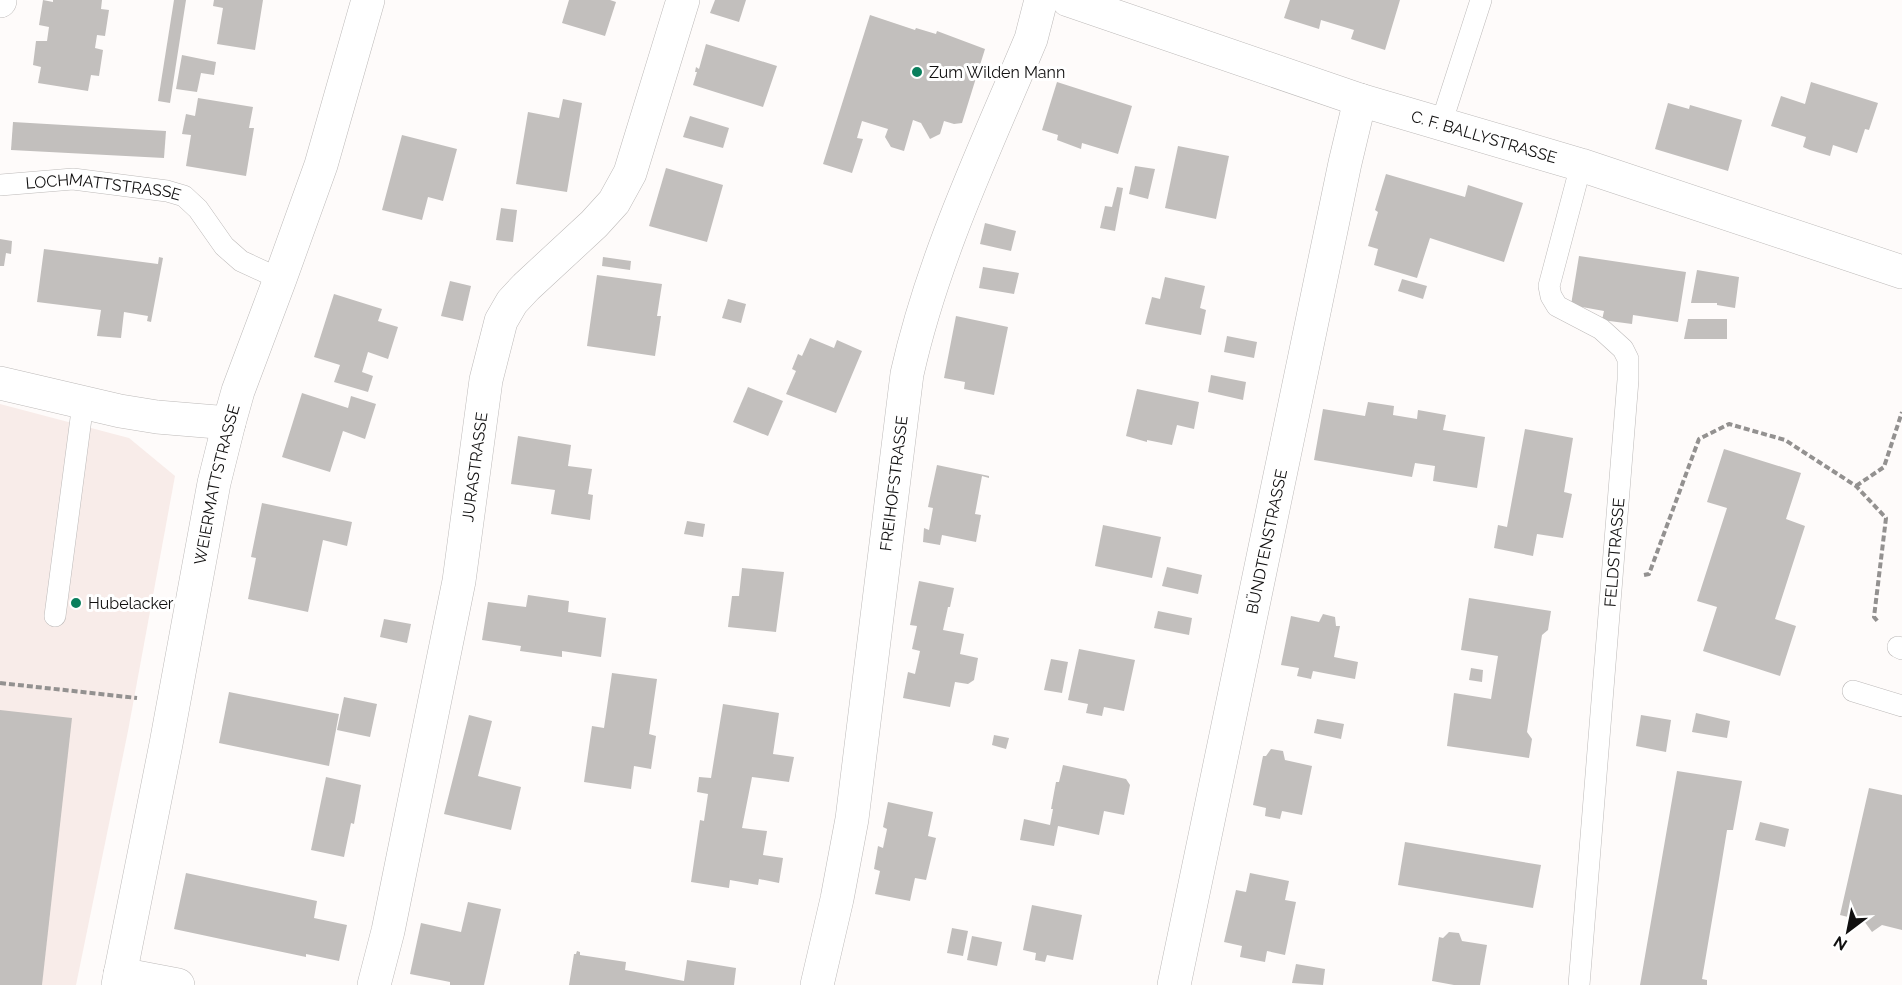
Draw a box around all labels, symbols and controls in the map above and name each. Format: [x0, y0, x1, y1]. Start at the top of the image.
place label: Zum Wilden Mann [929, 63, 1065, 82]
marker: Zum Wilden Mann [910, 65, 924, 79]
street label: C. F. BALLYSTRASSE [1409, 106, 1559, 167]
street label: LOCHMATTSTRASSE [25, 169, 184, 204]
street label: WEIERMATTSTRASSE [190, 402, 243, 566]
street label: JURASTRASSE [458, 411, 491, 523]
street label: FREIHOFSTRASSE [876, 414, 911, 552]
street label: BÜNDTENSTRASSE [1242, 467, 1291, 616]
street label: FELDSTRASSE [1600, 497, 1628, 608]
place label: Hubelacker [88, 594, 174, 613]
marker: Hubelacker [69, 596, 83, 610]
north arrow [1818, 901, 1878, 961]
text: N [1830, 932, 1851, 955]

